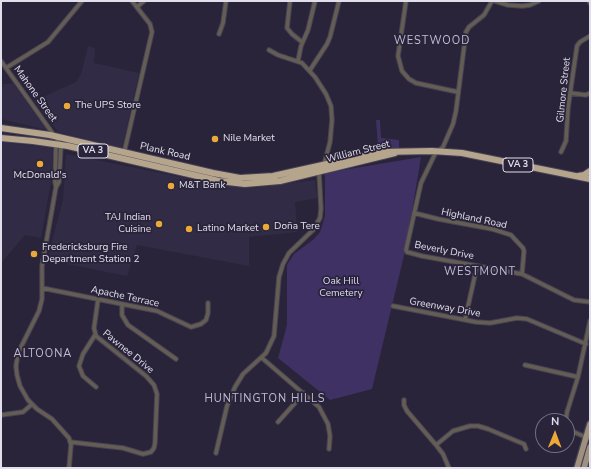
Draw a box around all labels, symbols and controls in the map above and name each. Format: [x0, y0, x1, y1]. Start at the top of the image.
district label: WESTWOOD [394, 34, 470, 48]
street label: Gilmore Street [555, 57, 573, 123]
street label: Mahone Street [11, 64, 59, 124]
place label: The UPS Store [75, 100, 141, 112]
marker: The UPS Store [62, 101, 72, 111]
place label: Nile Market [223, 133, 275, 145]
marker: Nile Market [210, 134, 220, 144]
street label: William Street [325, 138, 391, 166]
street label: Plank Road [139, 140, 191, 164]
road number: VA 3 [78, 144, 108, 158]
road number: VA 3 [503, 158, 533, 172]
marker: McDonald's [35, 159, 45, 169]
place label: McDonald's [14, 170, 66, 182]
place label: M&T Bank [179, 180, 226, 192]
marker: M&T Bank [166, 181, 176, 191]
street label: Highland Road [440, 206, 508, 232]
place label: TAJ Indian Cuisine [105, 212, 151, 236]
marker: TAJ Indian Cuisine [154, 219, 164, 229]
place label: Doña Tere [274, 221, 320, 233]
marker: Doña Tere [261, 222, 271, 232]
place label: Latino Market [197, 223, 258, 235]
marker: Latino Market [184, 224, 194, 234]
street label: Beverly Drive [413, 239, 475, 263]
place label: Fredericksburg Fire Department Station 2 [42, 242, 139, 266]
marker: Fredericksburg Fire Department Station 2 [29, 249, 39, 259]
district label: WESTMONT [444, 265, 516, 279]
park label: Oak Hill Cemetery [319, 276, 363, 300]
street label: Apache Terrace [90, 284, 160, 310]
street label: Greenway Drive [408, 296, 482, 320]
street label: Pawnee Drive [100, 328, 156, 376]
district label: ALTOONA [14, 347, 72, 361]
district label: HUNTINGTON HILLS [204, 392, 326, 406]
north arrow [535, 413, 575, 453]
text: N [551, 414, 559, 429]

